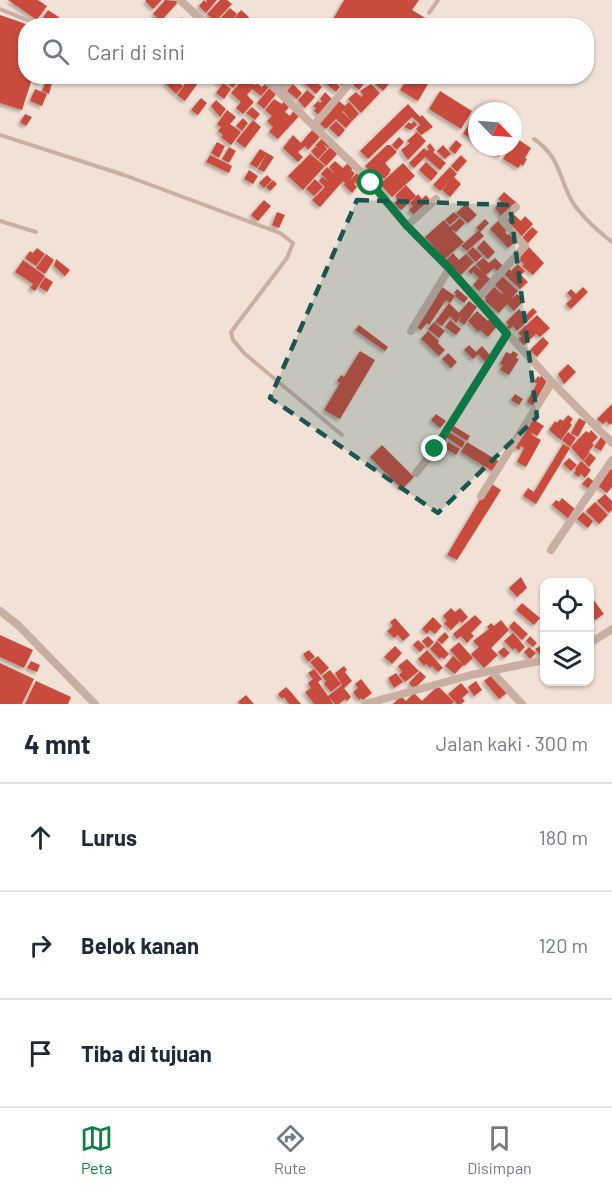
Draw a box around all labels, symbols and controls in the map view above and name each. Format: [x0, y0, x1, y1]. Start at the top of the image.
search box [18, 18, 594, 84]
icon: search [39, 35, 72, 68]
text: Cari di sini [87, 38, 185, 64]
north arrow [468, 102, 522, 156]
route start [357, 169, 383, 195]
route end [421, 435, 447, 461]
map controls [540, 578, 594, 686]
button: locate [540, 578, 594, 632]
button: layers [540, 632, 594, 686]
text: 4 mnt [24, 728, 91, 759]
text: Jalan kaki · 300 m [436, 731, 588, 755]
icon: ahead [24, 821, 57, 854]
text: Lurus [81, 824, 137, 850]
text: 180 m [539, 825, 588, 849]
icon: right [24, 929, 57, 962]
text: Belok kanan [81, 932, 199, 958]
text: 120 m [538, 933, 588, 957]
icon: arrive [24, 1037, 57, 1070]
text: Tiba di tujuan [81, 1040, 212, 1066]
tab: Peta [80, 1122, 113, 1177]
tab: Rute [274, 1122, 307, 1177]
tab: Disimpan [467, 1122, 532, 1177]

